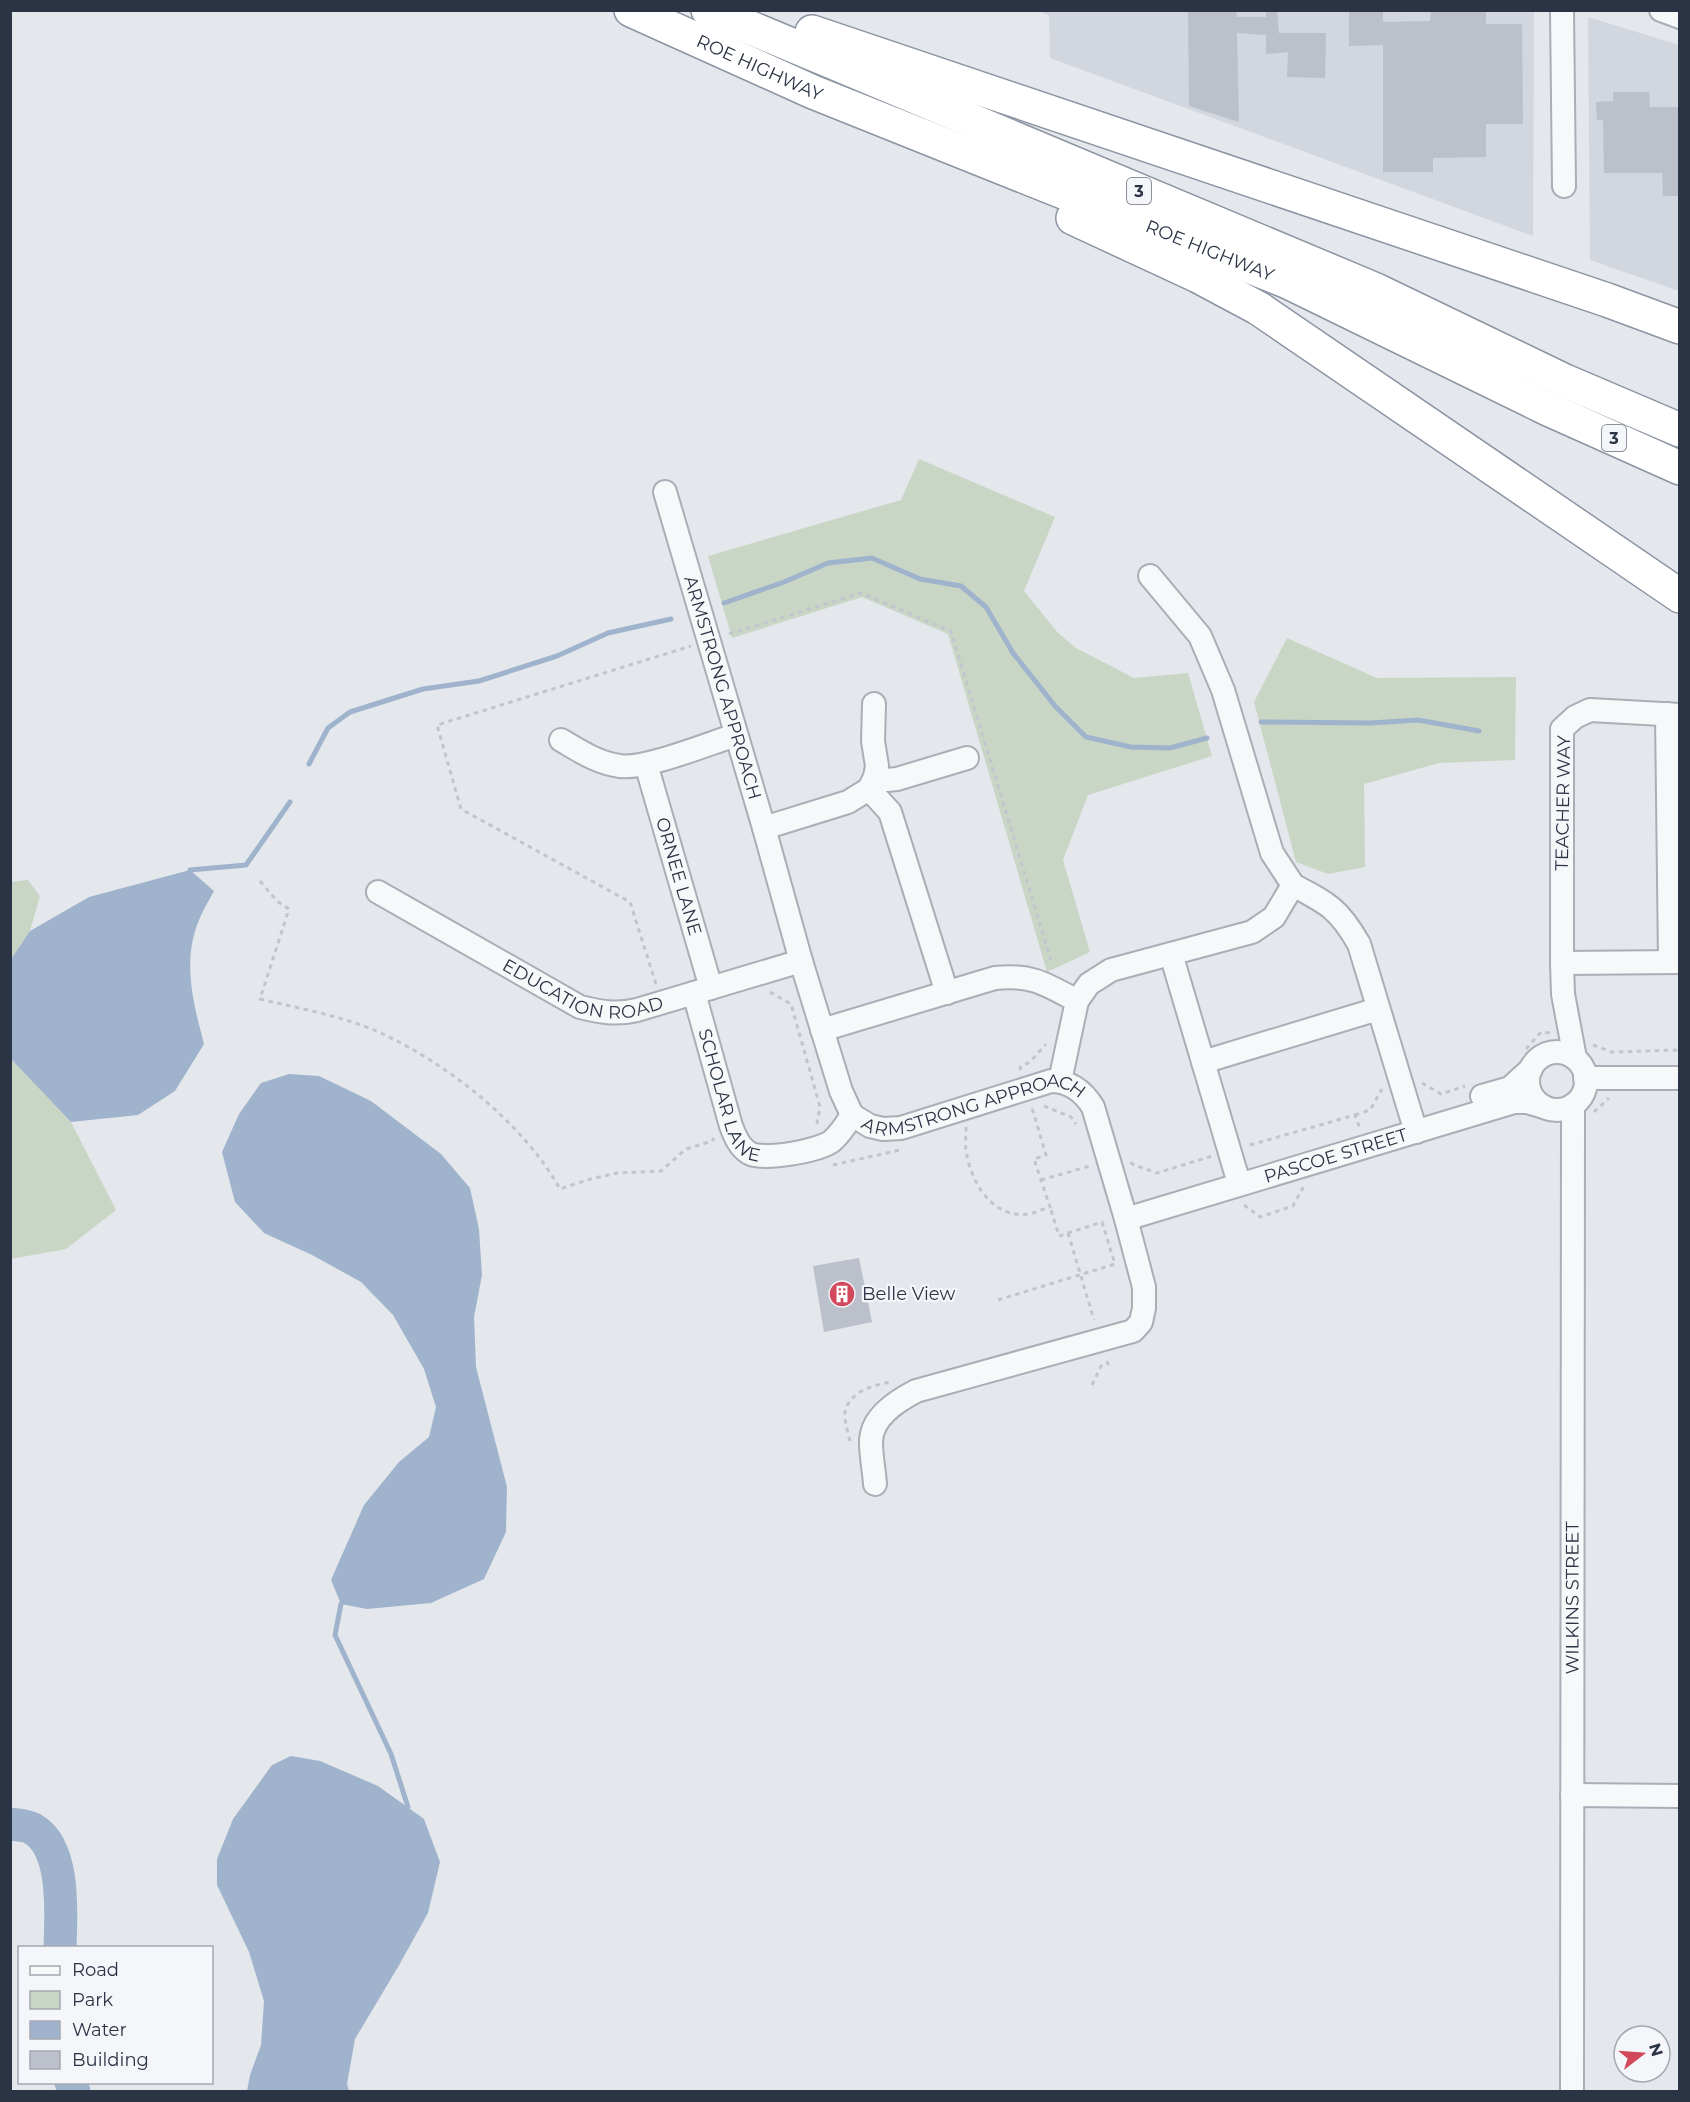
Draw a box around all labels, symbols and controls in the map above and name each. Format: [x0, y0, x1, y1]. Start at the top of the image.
street label: ROE HIGHWAY [693, 30, 826, 106]
road number: 3 [1127, 178, 1151, 204]
street label: ROE HIGHWAY [1143, 215, 1278, 286]
road number: 3 [1602, 425, 1626, 451]
street label: ARMSTRONG APPROACH [679, 573, 766, 802]
street label: TEACHER WAY [1551, 735, 1575, 871]
street label: ORNEE LANE [651, 815, 706, 938]
street label: EDUCATION ROAD [499, 954, 666, 1024]
street label: SCHOLAR LANE [693, 1026, 762, 1167]
street label: ARMSTRONG APPROACH [857, 1070, 1090, 1141]
street label: PASCOE STREET [1261, 1124, 1411, 1188]
building icon: Belle View [827, 1279, 857, 1309]
place label: Belle View [862, 1283, 955, 1305]
street label: WILKINS STREET [1561, 1521, 1584, 1675]
legend [18, 1946, 213, 2084]
text: Road [72, 1959, 119, 1981]
text: Park [72, 1989, 113, 2011]
text: Water [72, 2019, 127, 2041]
north arrow [1612, 2024, 1672, 2084]
text: N [1645, 2041, 1667, 2059]
text: Building [72, 2049, 149, 2071]

